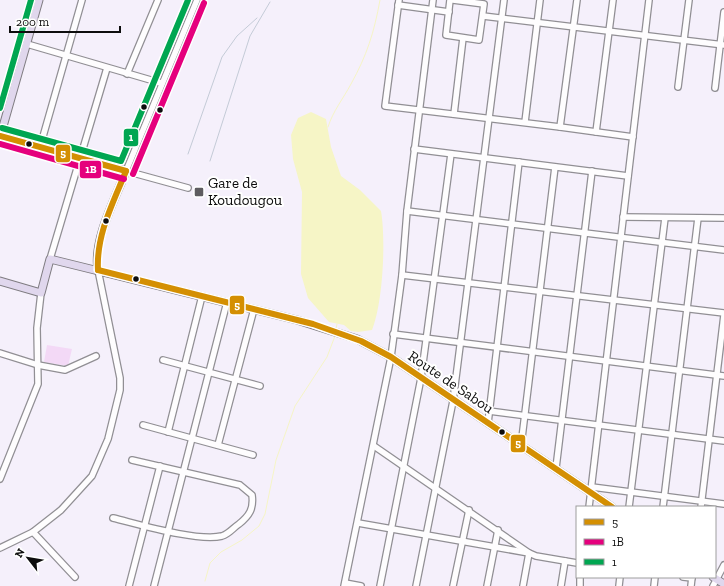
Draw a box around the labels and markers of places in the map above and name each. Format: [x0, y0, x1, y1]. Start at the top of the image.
unlabelled marker [139, 102, 149, 112]
unlabelled marker [155, 105, 165, 115]
unlabelled marker [24, 139, 34, 149]
place label: Gare de Koudougou [208, 174, 283, 209]
marker: Gare de Koudougou [193, 186, 205, 198]
unlabelled marker [101, 216, 111, 226]
unlabelled marker [131, 274, 141, 284]
unlabelled marker [497, 427, 507, 437]

